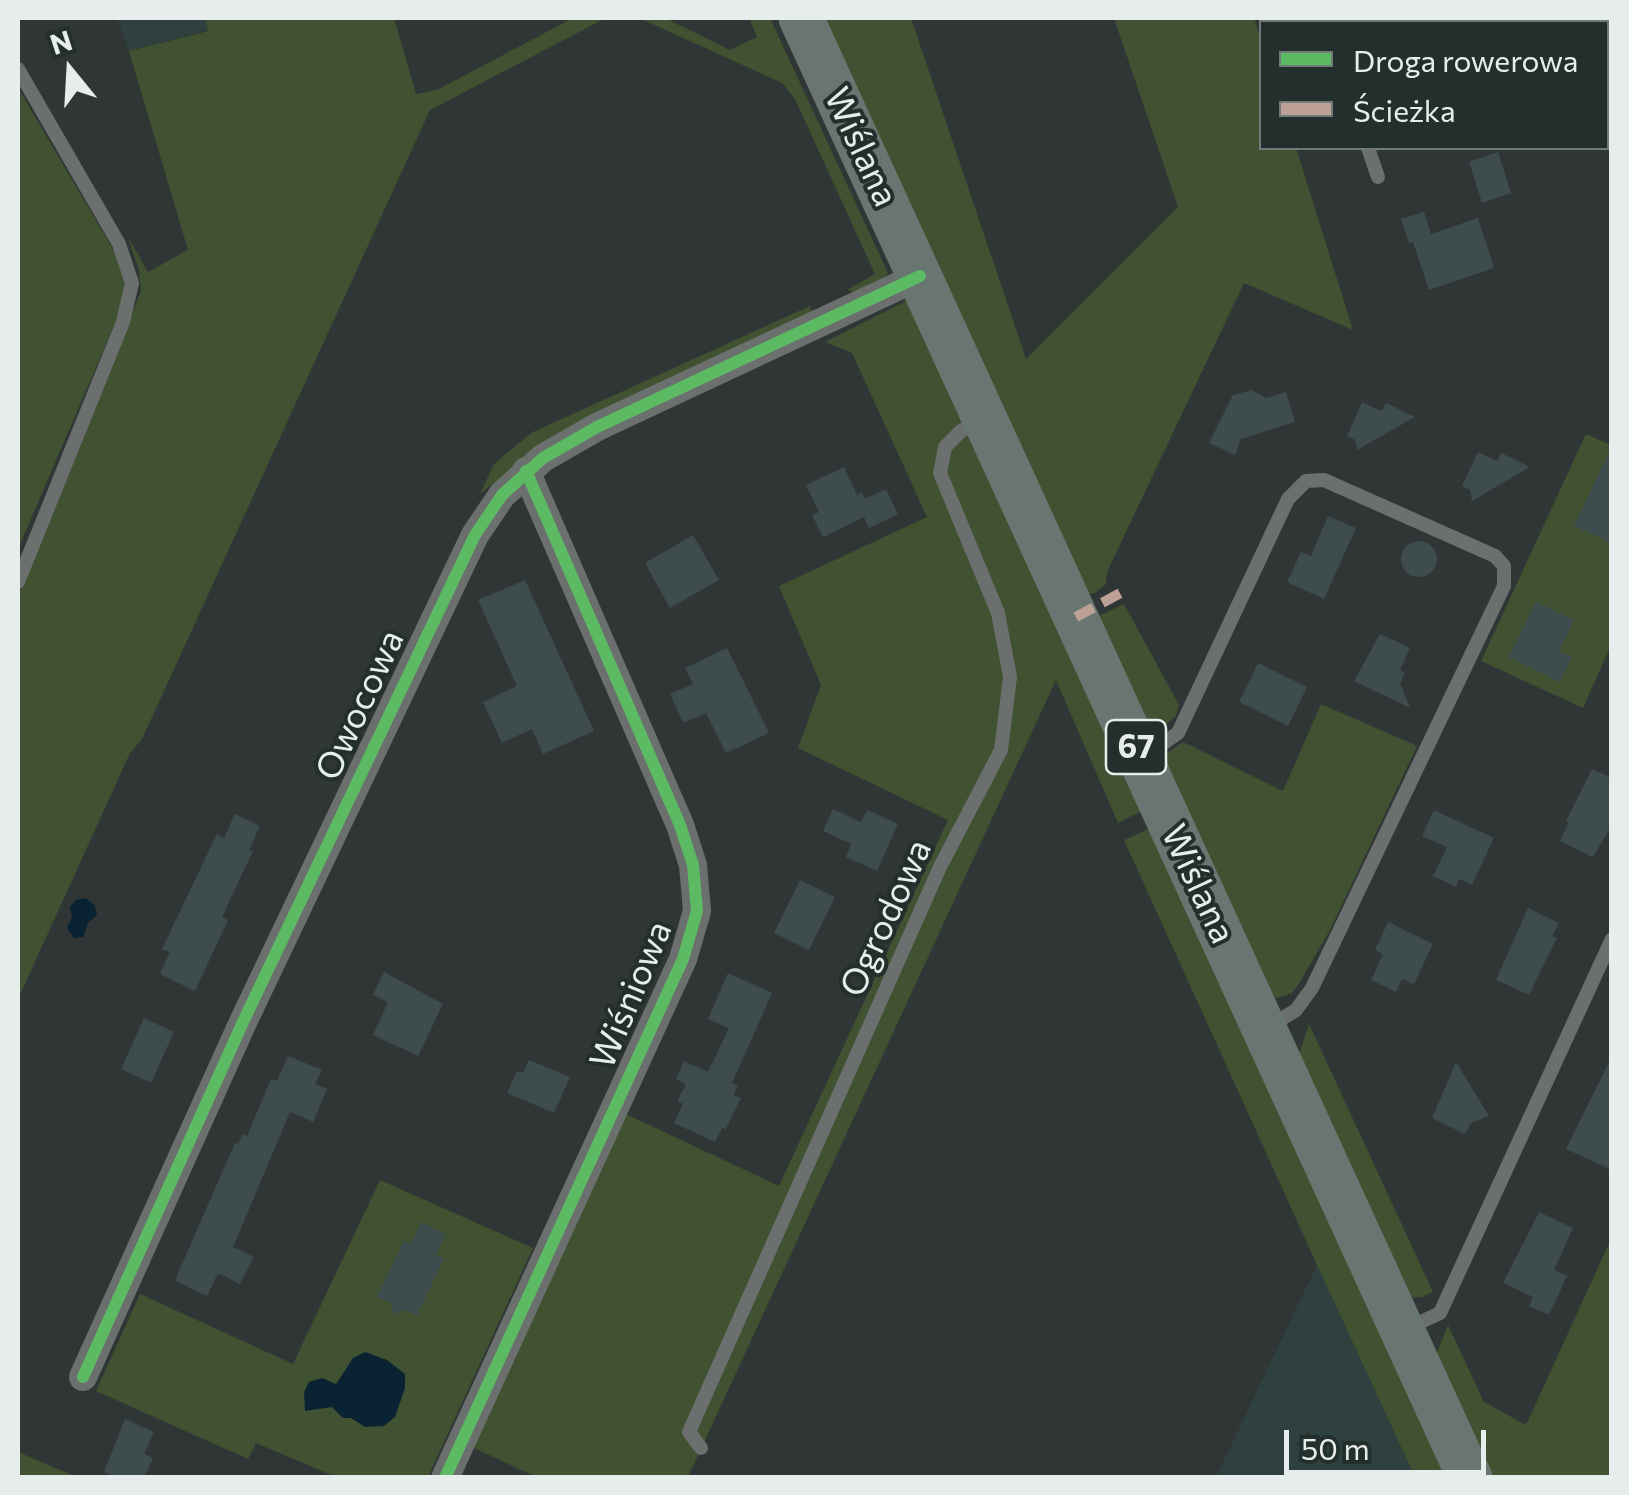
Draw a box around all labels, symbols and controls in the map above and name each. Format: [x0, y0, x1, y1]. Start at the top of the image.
north arrow [20, 20, 120, 120]
legend [1259, 20, 1609, 150]
text: N [45, 22, 76, 61]
text: Droga rowerowa [1353, 41, 1578, 78]
street label: Wiślana [815, 81, 907, 213]
text: Ścieżka [1353, 91, 1456, 128]
street label: Owocowa [307, 623, 413, 787]
road number: 67 [1106, 720, 1166, 774]
street label: Wiślana [1152, 818, 1244, 950]
street label: Ogrodowa [831, 833, 941, 1003]
street label: Wiśniowa [581, 915, 681, 1075]
scale bar [1289, 1410, 1492, 1472]
text: 50 m [1301, 1429, 1370, 1466]

